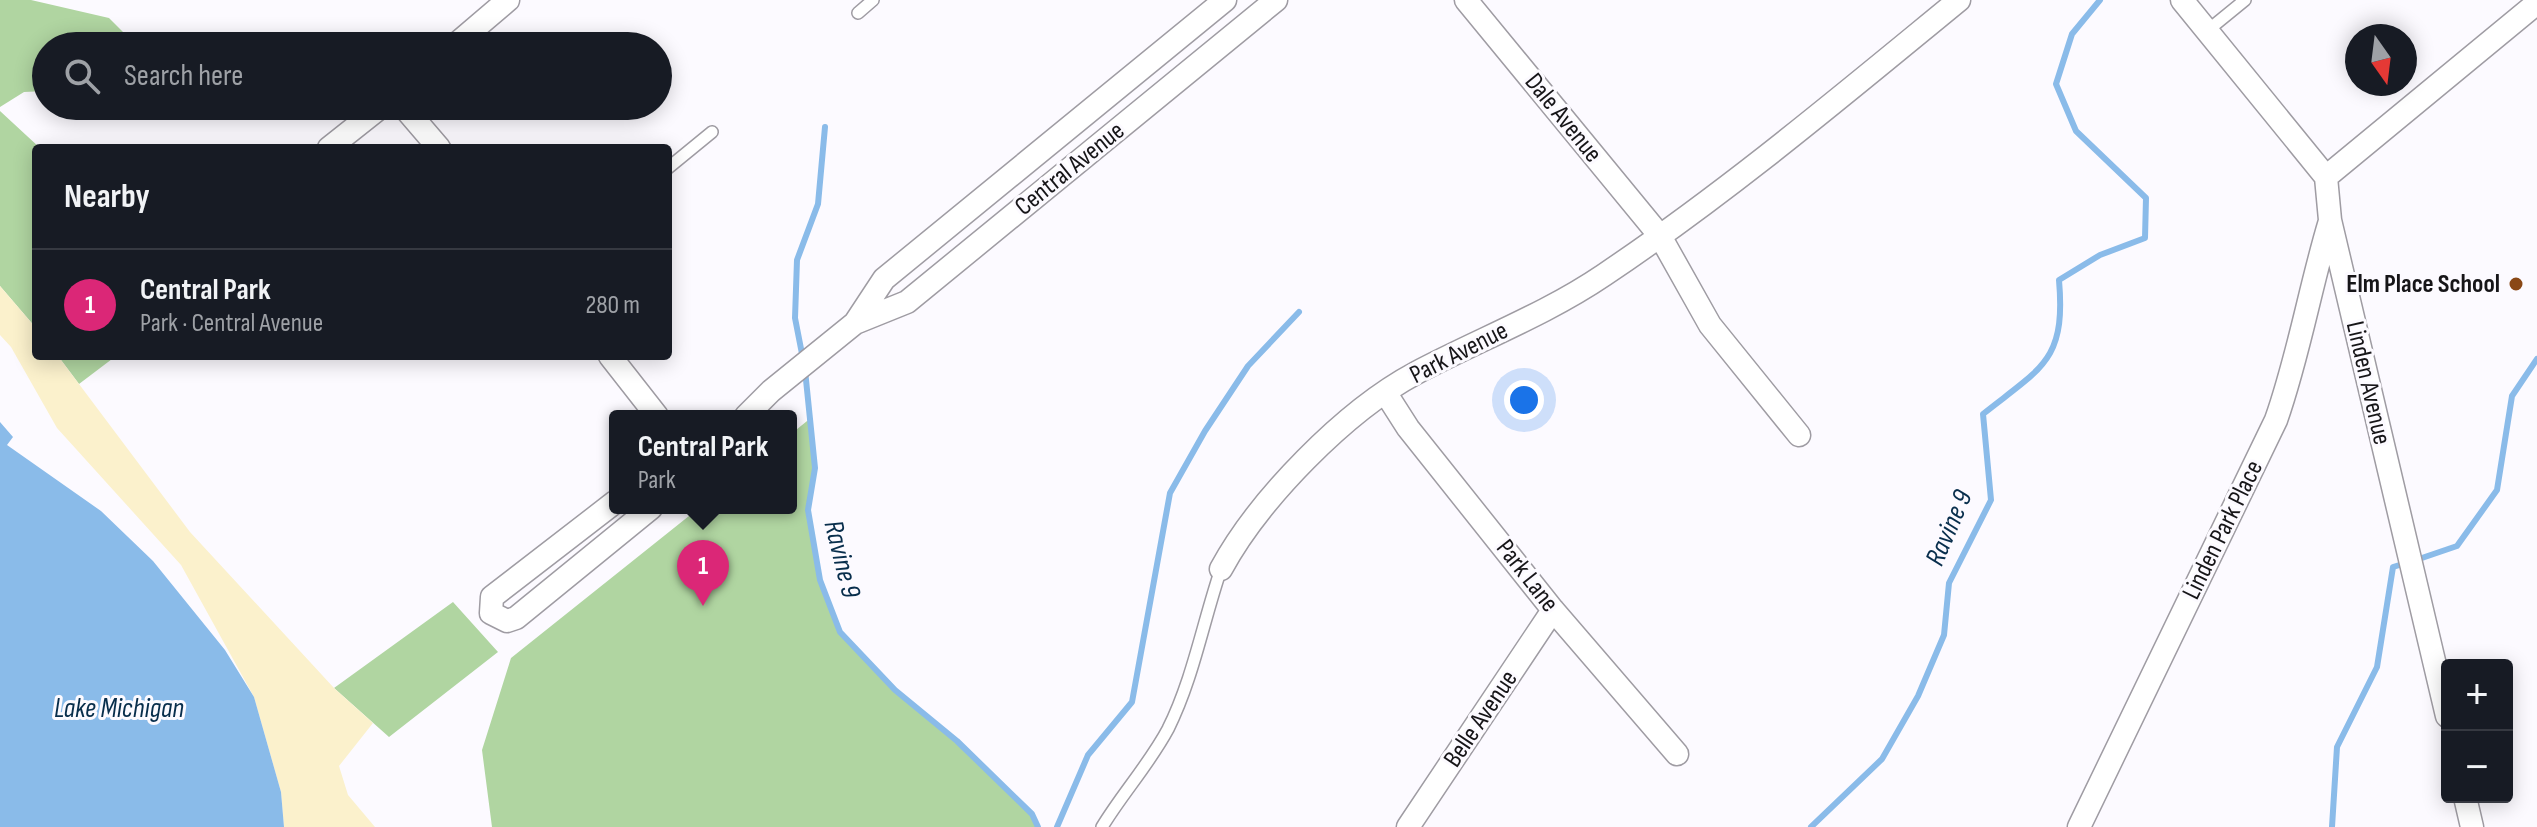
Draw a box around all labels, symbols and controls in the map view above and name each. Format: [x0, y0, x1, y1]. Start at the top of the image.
north arrow [2345, 24, 2417, 96]
search box [32, 32, 672, 120]
icon: search [60, 54, 104, 98]
text: Search here [124, 58, 243, 94]
street label: Dale Avenue [1518, 67, 1608, 169]
street label: Central Avenue [1009, 116, 1131, 222]
text: Nearby [64, 176, 150, 217]
place label: Elm Place School [2346, 269, 2500, 300]
text: Central Park [140, 272, 271, 308]
marker: Elm Place School [2507, 275, 2525, 293]
text: 1 [85, 290, 95, 321]
text: 280 m [585, 290, 640, 321]
text: Park · Central Avenue [140, 308, 323, 339]
street label: Park Avenue [1405, 315, 1513, 391]
street label: Linden Avenue [2339, 318, 2397, 448]
your location [1504, 380, 1544, 420]
popup [609, 410, 797, 514]
text: Central Park [638, 429, 768, 465]
street label: Linden Park Place [2176, 455, 2270, 605]
text: Park [638, 465, 676, 496]
water label: Ravine 9 [1918, 485, 1980, 571]
water label: Ravine 9 [816, 517, 868, 602]
street label: Park Lane [1489, 534, 1565, 618]
pin: 1 [677, 540, 729, 606]
map controls [2441, 659, 2513, 803]
button: + [2441, 659, 2513, 731]
street label: Belle Avenue [1437, 665, 1525, 773]
water label: Lake Michigan [54, 692, 184, 725]
button: − [2441, 731, 2513, 803]

